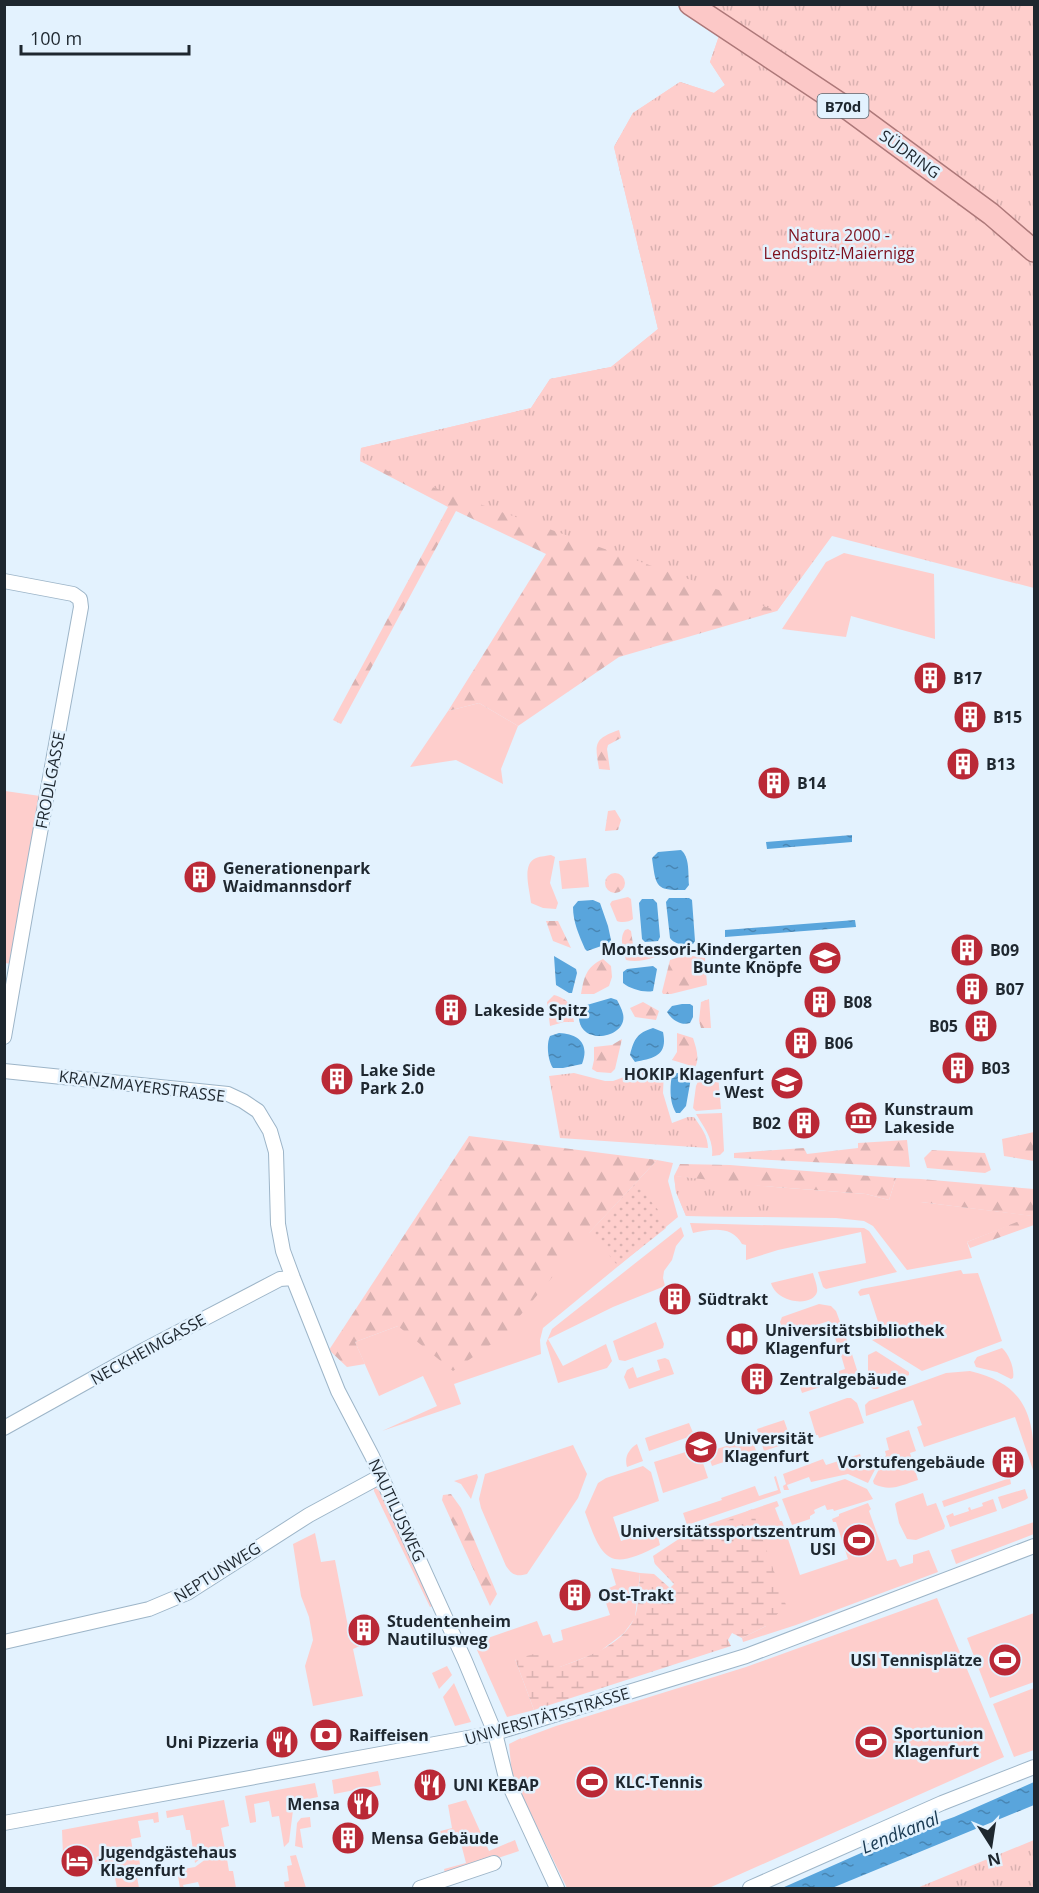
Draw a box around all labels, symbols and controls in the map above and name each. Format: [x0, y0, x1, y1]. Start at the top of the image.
scale bar [21, 18, 189, 56]
text: 100 m [30, 26, 82, 50]
road number: B70d [818, 94, 868, 118]
street label: SÜDRING [875, 125, 945, 183]
park label: Natura 2000 - Lendspitz-Maiernigg [764, 224, 915, 264]
building icon: B17 [912, 660, 948, 696]
place label: B17 [953, 667, 982, 689]
building icon: B15 [952, 699, 988, 735]
place label: B15 [993, 706, 1022, 728]
street label: FRODLGASSE [30, 729, 70, 831]
building icon: B13 [945, 746, 981, 782]
place label: B13 [986, 753, 1015, 775]
building icon: B14 [756, 765, 792, 801]
place label: B14 [797, 772, 826, 794]
place label: Generationenpark Waidmannsdorf [223, 857, 370, 897]
building icon: Generationenpark Waidmannsdorf [182, 859, 218, 895]
building icon: B09 [949, 932, 985, 968]
place label: Montessori-Kindergarten Bunte Knöpfe [601, 938, 802, 978]
place label: B09 [990, 939, 1019, 961]
school or university icon: Montessori-Kindergarten Bunte Knöpfe [807, 940, 843, 976]
building icon: B07 [954, 971, 990, 1007]
place label: B07 [995, 978, 1024, 1000]
building icon: B08 [802, 984, 838, 1020]
place label: B08 [843, 991, 872, 1013]
building icon: Lakeside Spitz [433, 992, 469, 1028]
place label: Lakeside Spitz [474, 999, 587, 1021]
building icon: B05 [963, 1008, 999, 1044]
place label: B05 [929, 1015, 958, 1037]
building icon: B06 [783, 1025, 819, 1061]
place label: B06 [824, 1032, 853, 1054]
building icon: B03 [940, 1050, 976, 1086]
place label: B03 [981, 1057, 1010, 1079]
place label: Lake Side Park 2.0 [360, 1059, 436, 1099]
building icon: Lake Side Park 2.0 [319, 1061, 355, 1097]
place label: HOKIP Klagenfurt - West [624, 1063, 764, 1103]
street label: KRANZMAYERSTRASSE [58, 1065, 226, 1107]
school or university icon: HOKIP Klagenfurt - West [769, 1065, 805, 1101]
place label: Kunstraum Lakeside [884, 1098, 974, 1138]
museum icon: Kunstraum Lakeside [843, 1100, 879, 1136]
building icon: B02 [786, 1105, 822, 1141]
place label: B02 [752, 1112, 781, 1134]
building icon: Südtrakt [657, 1281, 693, 1317]
place label: Südtrakt [698, 1288, 768, 1310]
street label: NECKHEIMGASSE [86, 1308, 210, 1390]
place label: Universitätsbibliothek Klagenfurt [765, 1319, 944, 1359]
library icon: Universitätsbibliothek Klagenfurt [724, 1321, 760, 1357]
building icon: Zentralgebäude [739, 1361, 775, 1397]
place label: Zentralgebäude [780, 1368, 906, 1390]
place label: Universität Klagenfurt [724, 1427, 814, 1467]
school or university icon: Universität Klagenfurt [683, 1429, 719, 1465]
building icon: Vorstufengebäude [990, 1444, 1026, 1480]
place label: Vorstufengebäude [837, 1451, 985, 1473]
street label: NAUTILUSWEG [364, 1455, 430, 1565]
place label: Universitätssportszentrum USI [620, 1520, 836, 1560]
sports icon: Universitätssportszentrum USI [841, 1522, 877, 1558]
street label: NEPTUNWEG [169, 1537, 265, 1607]
building icon: Ost-Trakt [557, 1577, 593, 1613]
place label: Ost-Trakt [598, 1584, 674, 1606]
place label: Studentenheim Nautilusweg [387, 1610, 511, 1650]
building icon: Studentenheim Nautilusweg [346, 1612, 382, 1648]
sports icon: USI Tennisplätze [987, 1642, 1023, 1678]
place label: USI Tennisplätze [850, 1649, 982, 1671]
street label: UNIVERSITÄTSSTRASSE [462, 1682, 632, 1750]
bank icon: Raiffeisen [308, 1717, 344, 1753]
place label: Sportunion Klagenfurt [894, 1722, 983, 1762]
restaurant icon: Uni Pizzeria [264, 1724, 300, 1760]
place label: Raiffeisen [349, 1724, 429, 1746]
sports icon: Sportunion Klagenfurt [853, 1724, 889, 1760]
place label: Uni Pizzeria [166, 1731, 259, 1753]
sports icon: KLC-Tennis [574, 1764, 610, 1800]
restaurant icon: UNI KEBAP [412, 1767, 448, 1803]
place label: KLC-Tennis [615, 1771, 703, 1793]
place label: UNI KEBAP [453, 1774, 539, 1796]
restaurant icon: Mensa [345, 1786, 381, 1822]
place label: Mensa [287, 1793, 340, 1815]
water label: Lendkanal [857, 1805, 943, 1859]
north arrow [961, 1815, 1021, 1875]
building icon: Mensa Gebäude [330, 1820, 366, 1856]
place label: Mensa Gebäude [371, 1827, 499, 1849]
place label: Jugendgästehaus Klagenfurt [98, 1841, 237, 1881]
hotel icon: Jugendgästehaus Klagenfurt [59, 1843, 95, 1879]
text: N [985, 1848, 1003, 1872]

